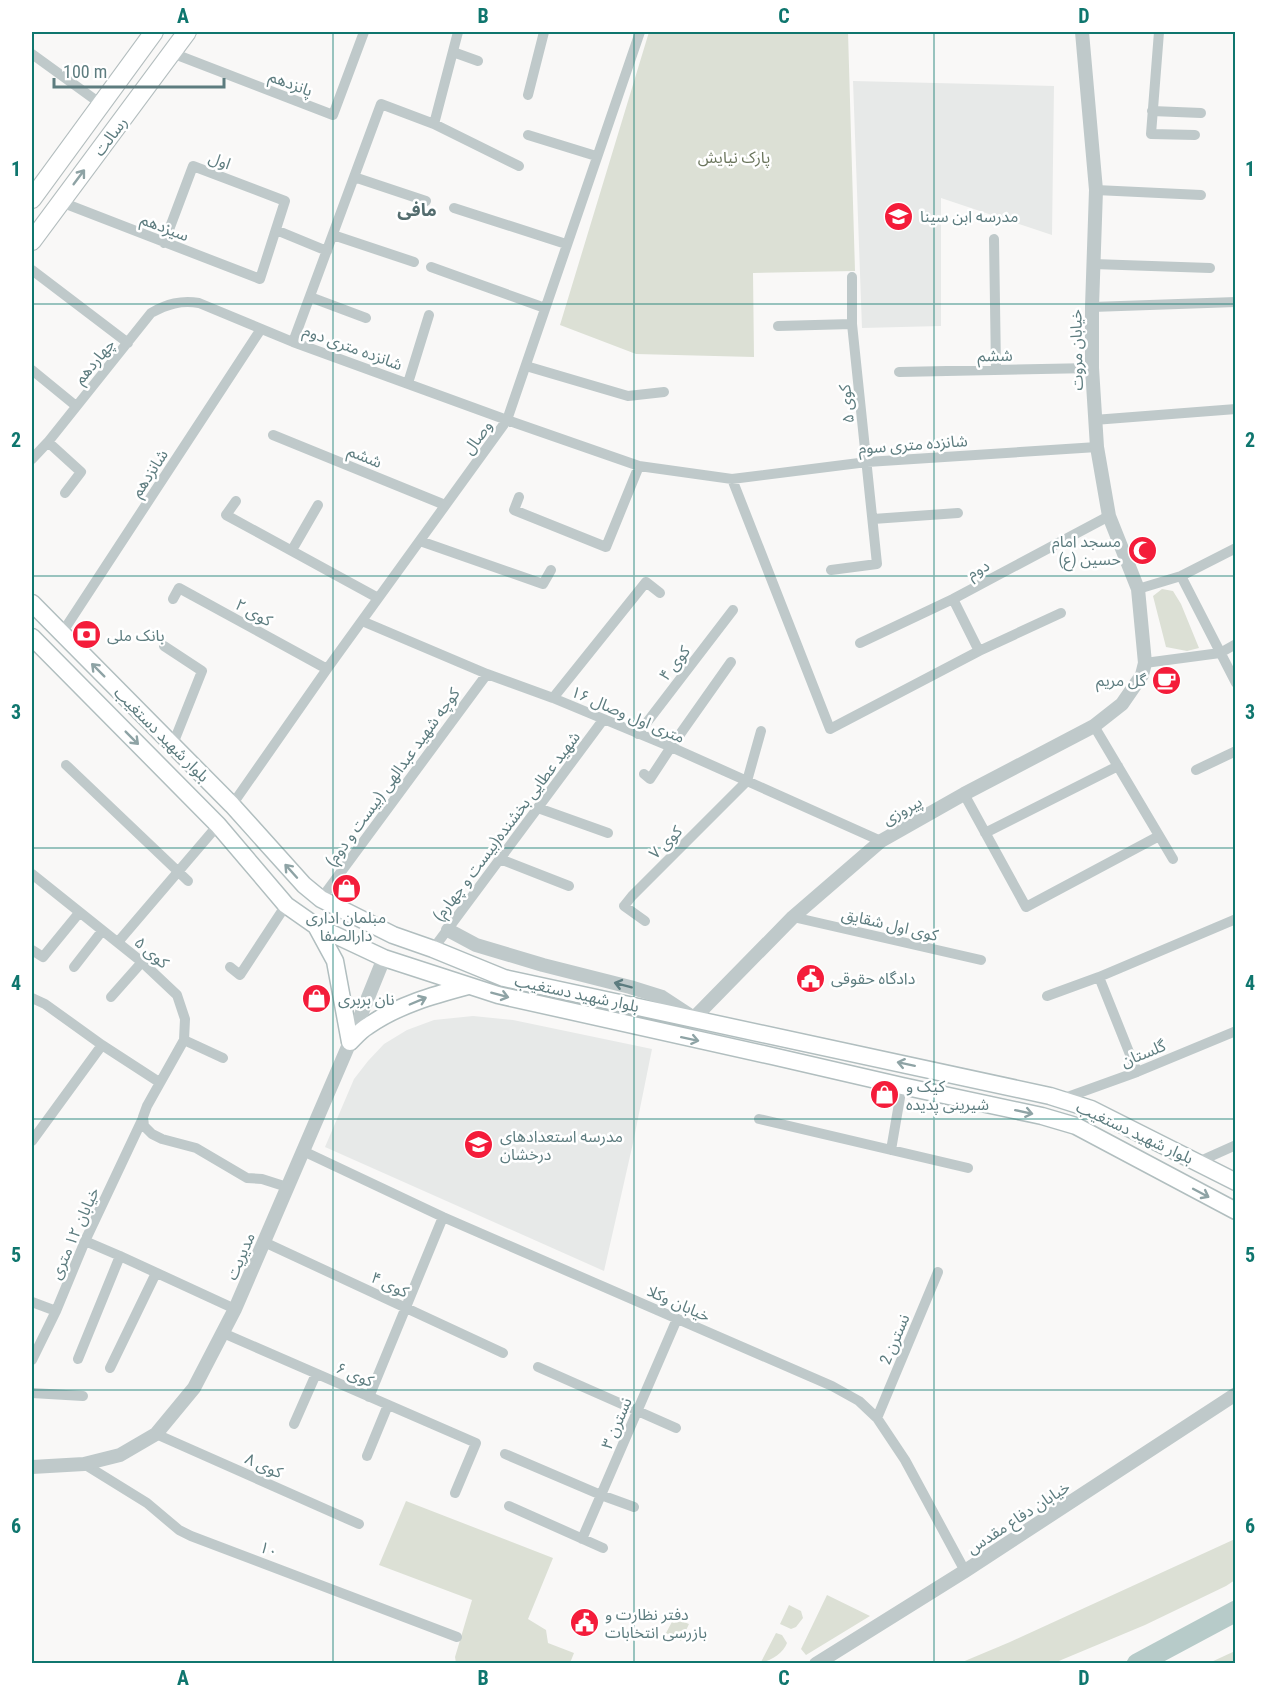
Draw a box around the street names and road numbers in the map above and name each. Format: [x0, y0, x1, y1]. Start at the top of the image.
street label: پانزدهم [265, 66, 315, 103]
street label: رسالت [89, 113, 131, 160]
street label: اول [206, 148, 234, 174]
street label: سیزدهم [137, 210, 192, 248]
street label: خیابان مروت [1066, 309, 1087, 391]
street label: شانزده متری دوم [300, 321, 405, 377]
street label: چهاردهم [70, 335, 121, 390]
street label: ششم [977, 346, 1013, 368]
street label: کوی ۵ [835, 383, 858, 424]
street label: وصال [459, 417, 497, 459]
street label: شانزده متری سوم [858, 431, 969, 461]
street label: ششم [344, 441, 385, 475]
street label: شانزدهم [127, 446, 174, 502]
street label: دوم [964, 556, 994, 586]
street label: کوی ۲ [232, 595, 276, 630]
street label: کوی ۴ [655, 642, 694, 685]
street label: ۱۶ متری اول وصال [568, 682, 688, 748]
street label: بلوار شهید دستغیب [110, 683, 213, 786]
street label: کوچه شهید عبدالهی (بیست و دوم) [321, 684, 466, 872]
street label: شهید عطایی بخشنده(بیست و چهارم) [429, 728, 586, 927]
street label: پیروزی [879, 792, 926, 830]
street label: کوی ۷ [645, 822, 686, 863]
street label: کوی اول شقایق [840, 904, 940, 946]
street label: کوی ۵ [131, 933, 173, 972]
street label: بلوار شهید دستغیب [513, 971, 641, 1016]
street label: گلستان [1118, 1036, 1169, 1071]
street label: بلوار شهید دستغیب [1073, 1097, 1196, 1168]
street label: خیابان ۱۲ متری [46, 1184, 103, 1282]
street label: مدیریت [222, 1230, 259, 1283]
street label: کوی ۴ [368, 1268, 412, 1302]
street label: خیابان وکلا [644, 1281, 713, 1326]
street label: نسترن 2 [875, 1311, 914, 1367]
street label: کوی ۶ [333, 1358, 377, 1391]
street label: نسترن ۳ [597, 1395, 636, 1452]
street label: کوی ۸ [242, 1449, 286, 1482]
street label: خیابان دفاع مقدس [963, 1477, 1075, 1560]
street label: ۱۰ [257, 1537, 281, 1562]

